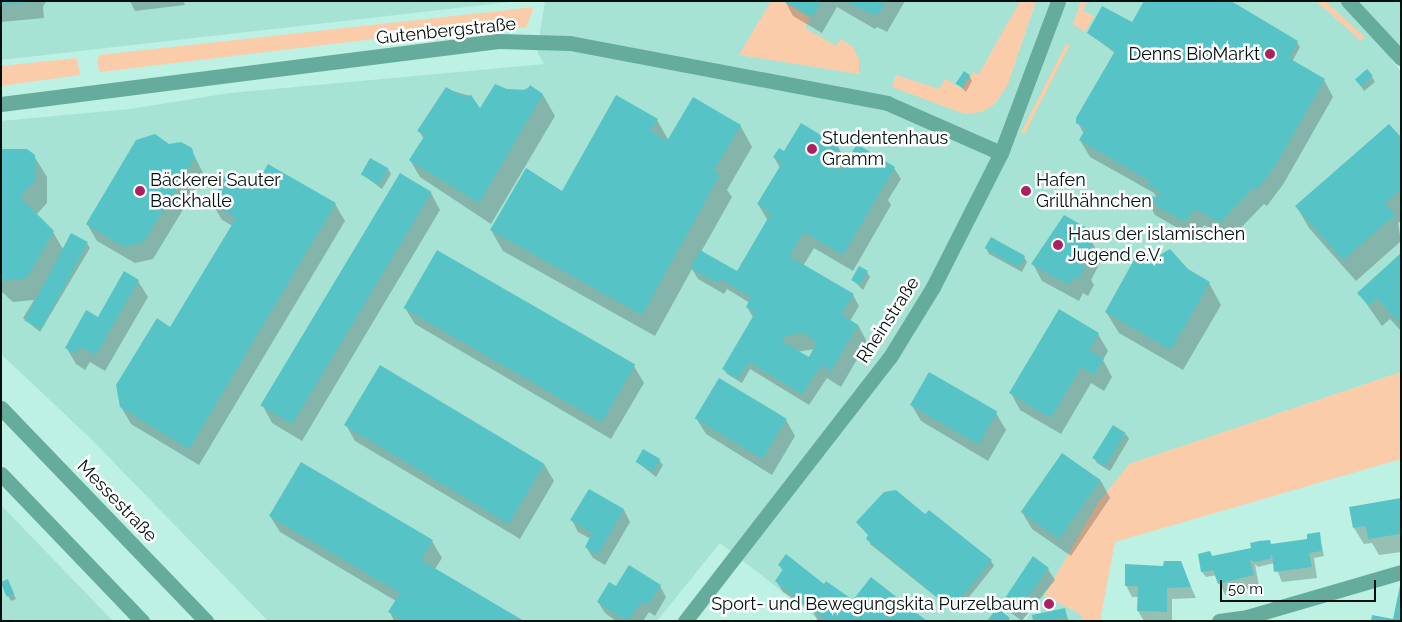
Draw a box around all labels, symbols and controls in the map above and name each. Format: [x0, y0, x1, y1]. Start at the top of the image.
street label: Gutenbergstraße [375, 13, 517, 49]
place label: Denns BioMarkt [1128, 43, 1260, 65]
marker: Denns BioMarkt [1264, 48, 1276, 60]
place label: Studentenhaus Gramm [822, 128, 948, 170]
marker: Studentenhaus Gramm [806, 143, 818, 155]
place label: Bäckerei Sauter Backhalle [150, 170, 281, 212]
place label: Hafen Grillhähnchen [1036, 170, 1152, 212]
marker: Bäckerei Sauter Backhalle [134, 185, 146, 197]
marker: Hafen Grillhähnchen [1020, 185, 1032, 197]
place label: Haus der islamischen Jugend e.V. [1068, 224, 1246, 266]
marker: Haus der islamischen Jugend e.V. [1052, 239, 1064, 251]
street label: Rheinstraße [852, 273, 924, 367]
street label: Messestraße [73, 456, 161, 546]
scale bar [1222, 570, 1378, 602]
text: 50 m [1228, 580, 1263, 598]
place label: Sport- und Bewegungskita Purzelbaum [711, 593, 1039, 615]
marker: Sport- und Bewegungskita Purzelbaum [1043, 598, 1055, 610]

